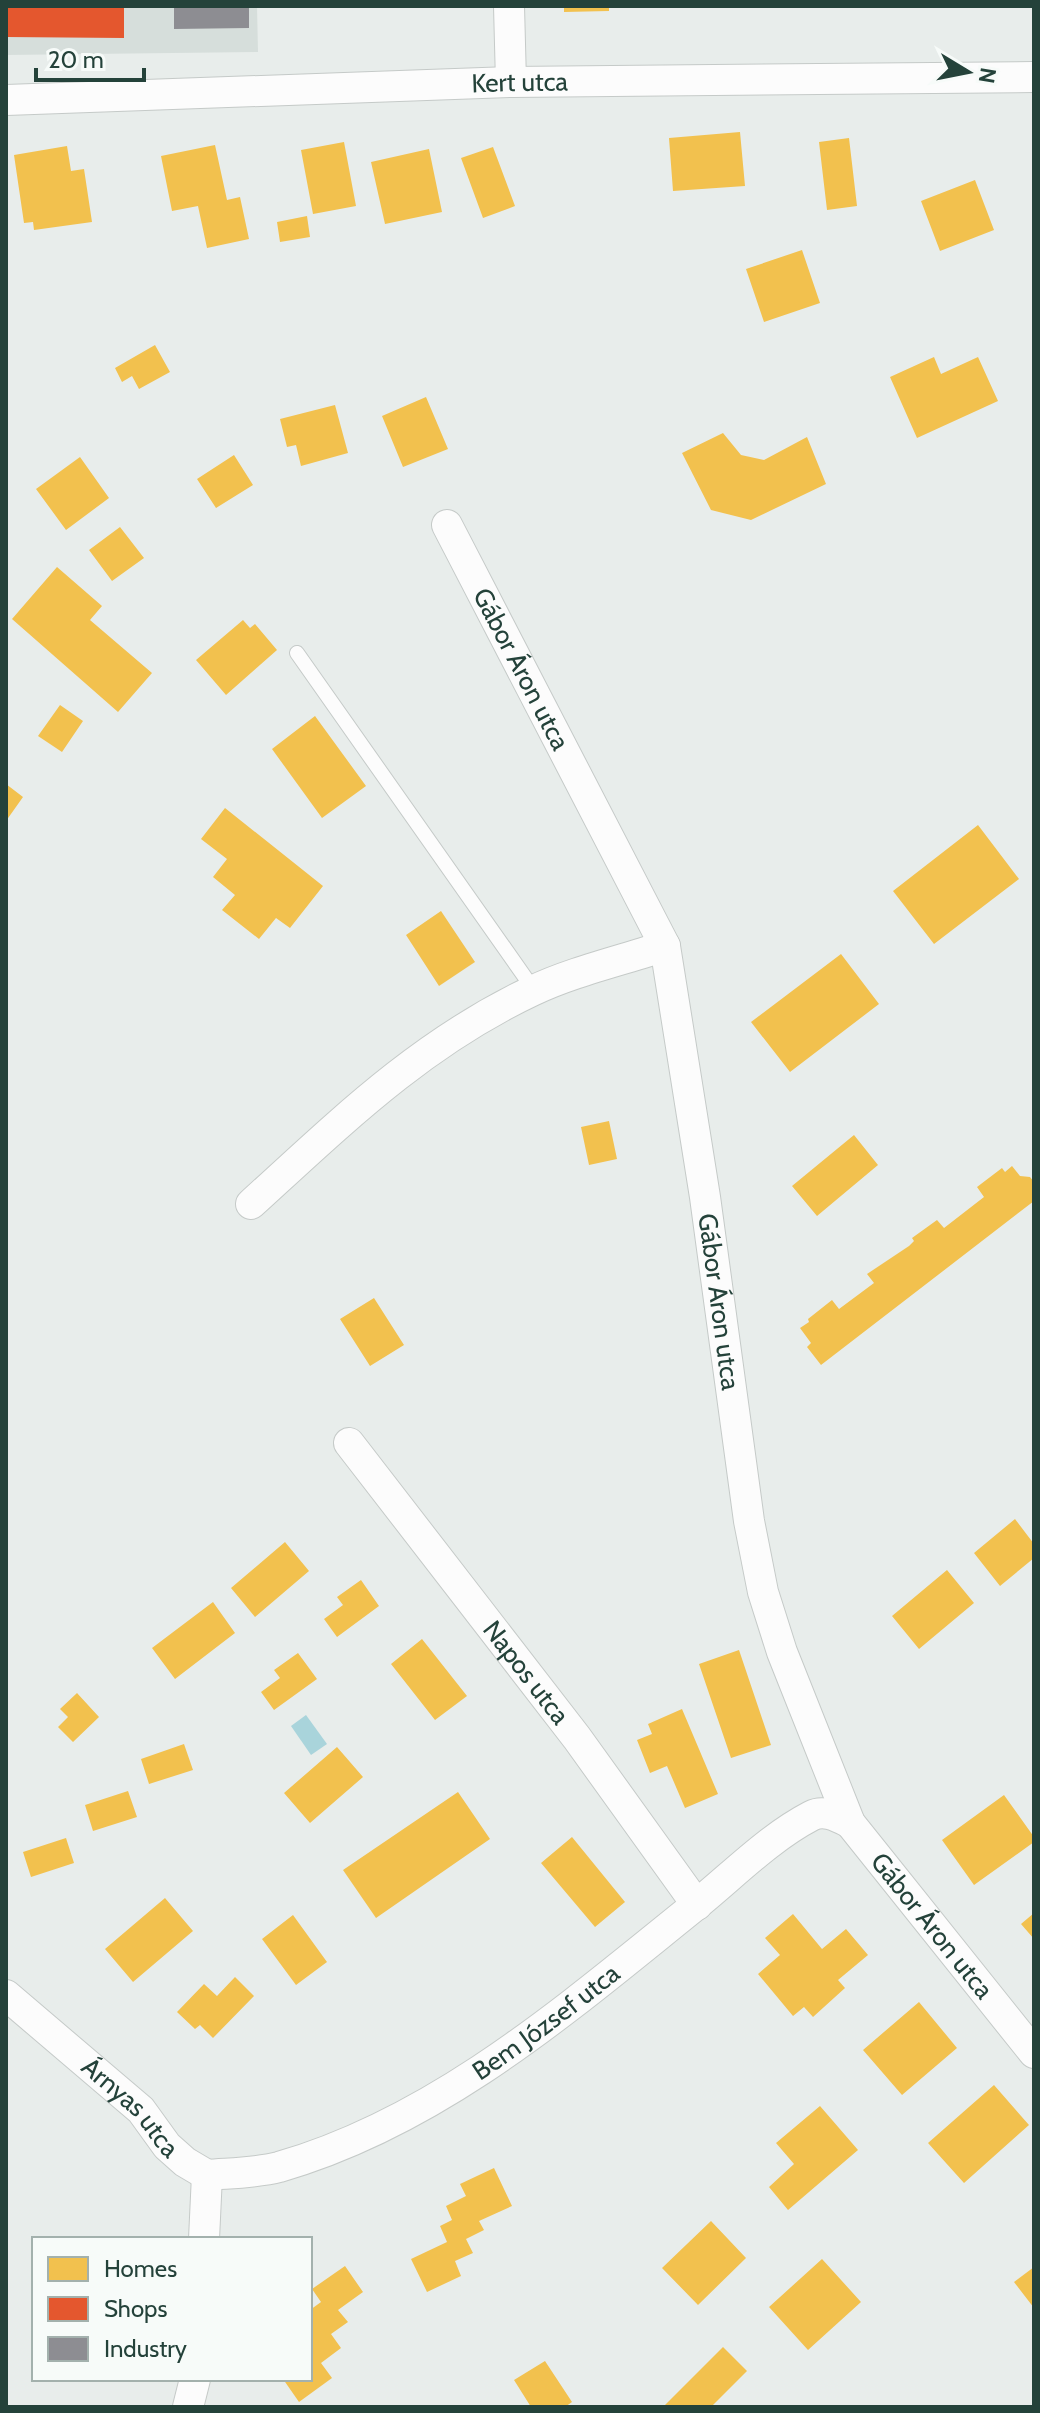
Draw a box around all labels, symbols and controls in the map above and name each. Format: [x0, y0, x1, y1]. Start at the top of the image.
scale bar [36, 32, 144, 82]
north arrow [928, 32, 1008, 112]
text: 20 m [48, 45, 104, 74]
street label: Kert utca [471, 65, 569, 99]
text: N [973, 65, 1002, 85]
street label: Gábor Áron utca [466, 582, 577, 756]
street label: Gábor Áron utca [691, 1211, 747, 1393]
street label: Napos utca [476, 1614, 577, 1731]
street label: Gábor Áron utca [864, 1846, 1001, 2006]
street label: Bem József utca [466, 1957, 626, 2087]
street label: Árnyas utca [75, 2051, 185, 2165]
legend [32, 2237, 312, 2381]
text: Homes [104, 2254, 177, 2283]
text: Shops [104, 2294, 167, 2323]
text: Industry [104, 2334, 187, 2363]

